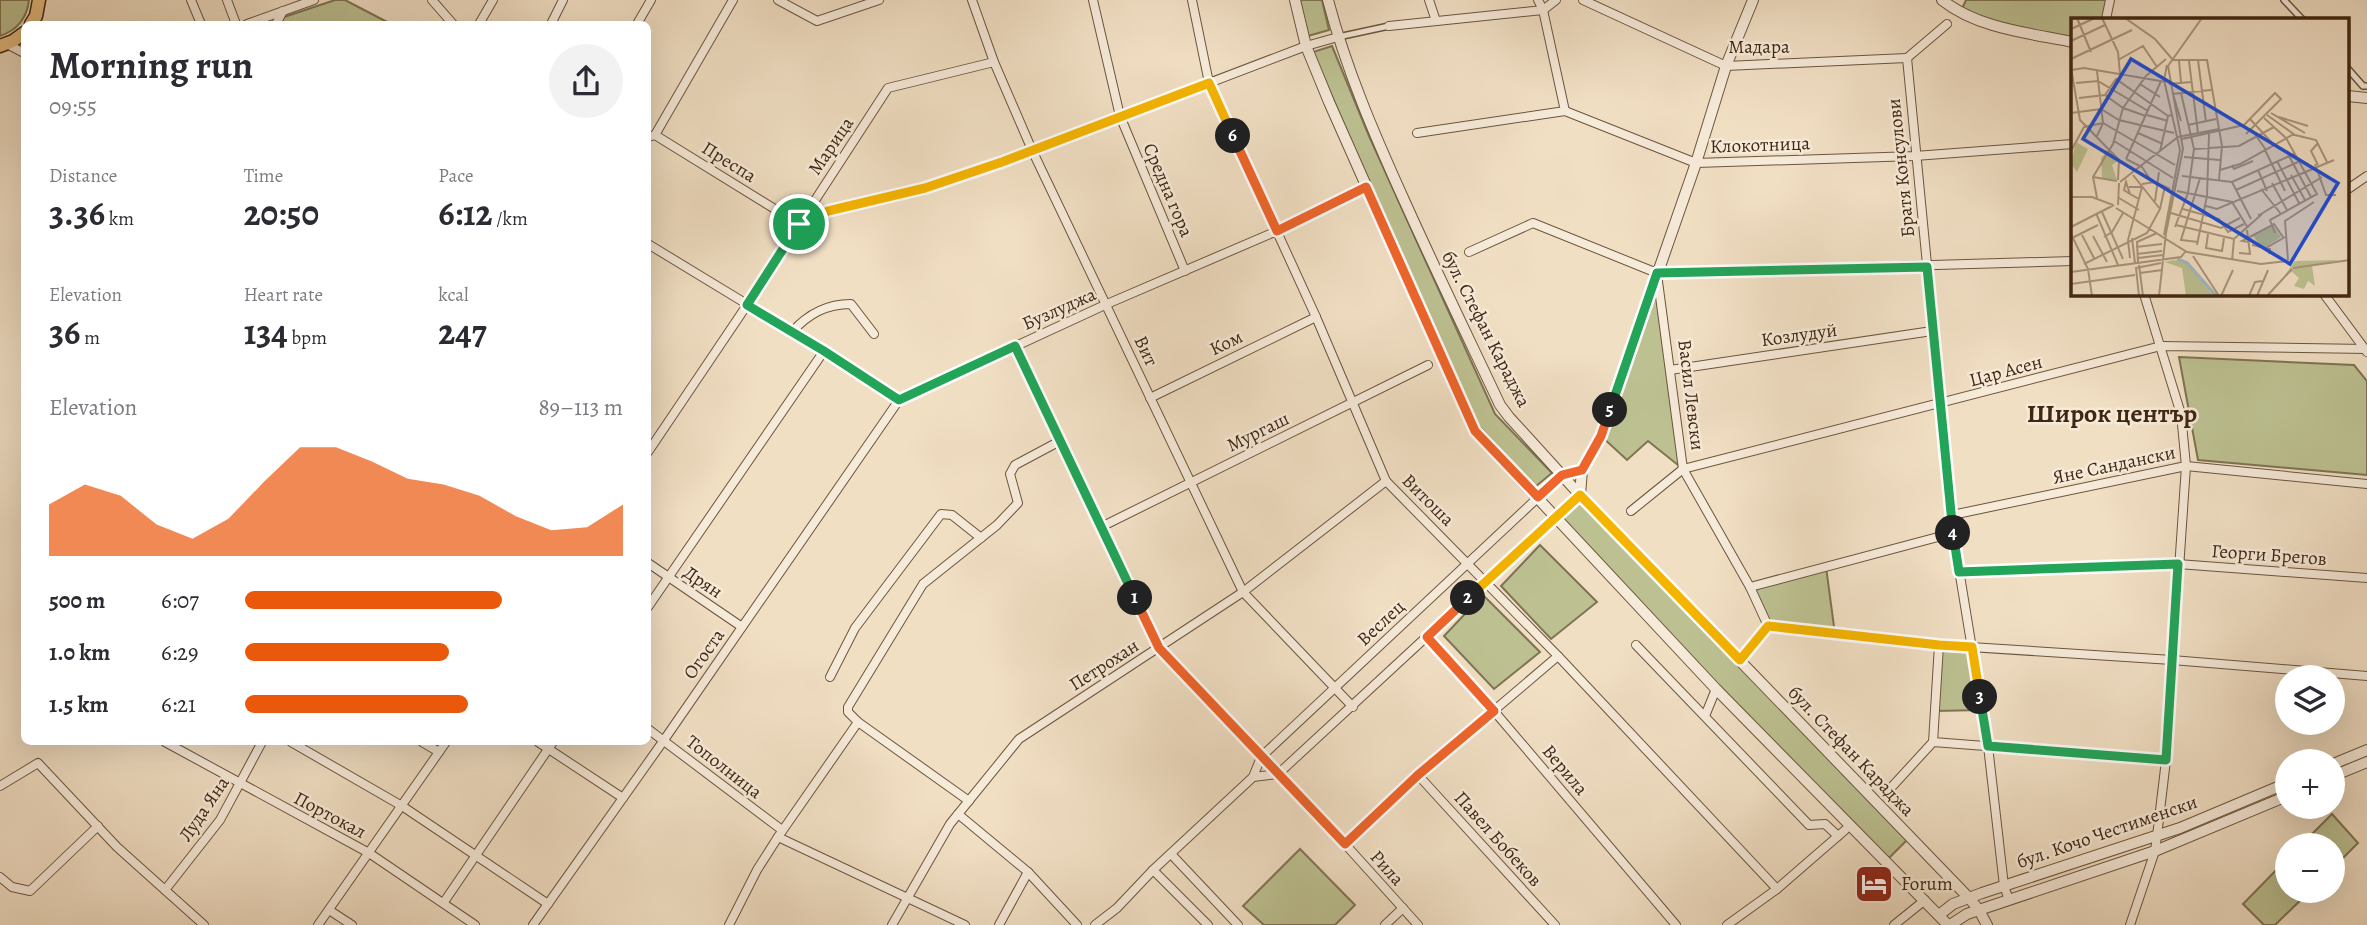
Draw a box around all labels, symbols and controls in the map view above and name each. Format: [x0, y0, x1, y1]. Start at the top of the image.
inset map [2071, 18, 2350, 296]
street label: Мадара [1728, 34, 1790, 60]
text: Morning run [49, 39, 253, 91]
button: share [549, 44, 623, 118]
text: 09:55 [49, 91, 97, 122]
street label: Братя Консулови [1881, 97, 1921, 239]
street label: Марица [802, 112, 860, 180]
pin: 6 [1216, 118, 1250, 154]
text: 6 [1228, 122, 1237, 148]
street label: Клокотница [1709, 130, 1811, 160]
street label: Преспа [697, 135, 761, 189]
street label: Средна гора [1137, 139, 1200, 241]
text: Distance [49, 163, 117, 189]
text: Time [244, 163, 283, 189]
text: Pace [438, 163, 474, 189]
text: 3.36 [49, 189, 105, 237]
text: 20:50 [244, 189, 319, 237]
text: 6:12 [438, 189, 492, 237]
pin [769, 194, 829, 254]
icon: arrive [780, 205, 818, 243]
text: km [105, 206, 134, 232]
text: /km [492, 206, 528, 232]
street label: бул. Стефан Караджа [1435, 246, 1537, 412]
street label: Бузлуджа [1018, 281, 1100, 337]
text: Elevation [49, 282, 122, 308]
text: Heart rate [244, 282, 323, 308]
text: kcal [438, 282, 469, 308]
text: 36 [49, 308, 80, 356]
text: 134 [244, 308, 288, 356]
text: 247 [438, 308, 487, 356]
street label: Козлудуй [1759, 317, 1839, 353]
street label: Ком [1205, 324, 1247, 362]
text: m [80, 325, 100, 351]
text: bpm [288, 325, 327, 351]
street label: Вит [1128, 332, 1165, 371]
street label: Васил Левски [1671, 338, 1711, 452]
street label: Цар Асен [1967, 349, 2045, 393]
text: Elevation [49, 392, 137, 423]
text: 89–113 m [538, 392, 623, 423]
pin: 5 [1592, 392, 1628, 428]
text: 5 [1605, 396, 1614, 422]
district label: Широк център [2027, 396, 2197, 431]
street label: Мургаш [1222, 406, 1294, 458]
street label: Яне Сандански [2050, 439, 2178, 491]
street label: Витоша [1396, 468, 1460, 532]
pin: 4 [1936, 516, 1970, 550]
text: 4 [1948, 519, 1957, 545]
street label: Георги Брегов [2210, 538, 2328, 572]
street label: Дрян [678, 559, 728, 605]
pin: 1 [1118, 580, 1152, 616]
pin: 2 [1450, 580, 1486, 616]
text: 1 [1131, 584, 1138, 610]
text: 2 [1463, 584, 1472, 610]
text: 500 m [49, 585, 105, 616]
text: 6:07 [161, 585, 199, 616]
street label: Веслец [1351, 594, 1411, 652]
street label: Огоста [677, 623, 731, 684]
street label: Петрохан [1064, 633, 1144, 697]
text: 1.0 km [49, 637, 110, 668]
text: 6:29 [161, 637, 199, 668]
map controls [2275, 665, 2345, 903]
button: layers [2275, 665, 2345, 735]
street label: бул. Стефан Караджа [1782, 680, 1920, 822]
pin: 3 [1962, 680, 1997, 714]
text: 3 [1975, 683, 1984, 709]
text: 1.5 km [49, 689, 109, 720]
text: 6:21 [161, 689, 196, 720]
street label: Тополница [680, 729, 768, 805]
street label: Верила [1536, 739, 1594, 801]
button: + [2275, 749, 2345, 819]
street label: Луда Яна [173, 771, 235, 847]
street label: Портокал [289, 785, 371, 845]
street label: Павел Бобеков [1448, 786, 1548, 892]
street label: бул. Кочо Честименски [2013, 789, 2201, 875]
button: − [2275, 833, 2345, 903]
street label: Рила [1364, 845, 1410, 892]
hotel icon: Forum [1853, 863, 1895, 905]
place label: Forum [1901, 871, 1953, 897]

